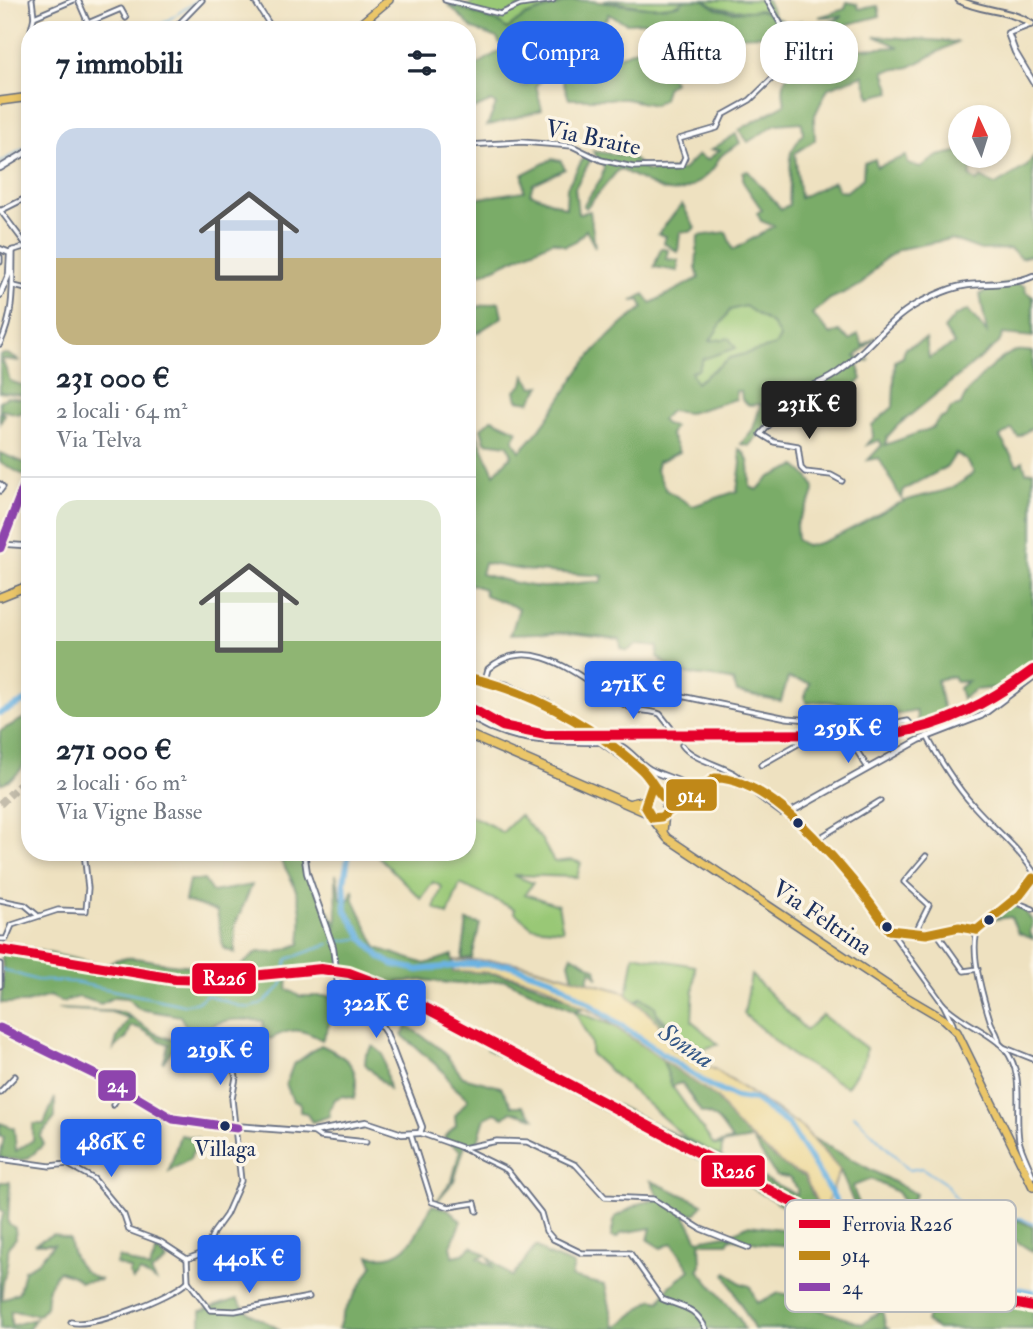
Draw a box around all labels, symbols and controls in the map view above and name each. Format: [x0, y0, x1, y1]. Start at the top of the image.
chip: Compra [497, 21, 624, 84]
chip: Affitta [638, 21, 746, 84]
chip: Filtri [760, 21, 858, 84]
icon: filters [403, 44, 441, 82]
text: 7 immobili [56, 45, 183, 82]
north arrow [948, 105, 1012, 168]
map controls [948, 105, 1011, 168]
street label: Via Braite [543, 113, 643, 163]
icon: home [186, 173, 312, 299]
text: 231 000 € [56, 359, 170, 396]
pin: 231K € [752, 382, 866, 441]
text: 231K € [777, 389, 841, 418]
text: 2 locali · 64 m² [56, 396, 187, 425]
text: Via Telva [56, 425, 141, 454]
icon: home [186, 545, 312, 671]
pin: 271K € [576, 662, 690, 721]
text: 271K € [601, 669, 665, 698]
pin: 259K € [791, 706, 905, 765]
text: 259K € [814, 713, 882, 742]
text: 271 000 € [56, 731, 172, 768]
text: 2 locali · 60 m² [56, 768, 187, 797]
line badge: 914 [665, 778, 718, 812]
text: 914 [676, 784, 706, 808]
text: Via Vigne Basse [56, 797, 202, 826]
unlabelled marker [791, 816, 805, 830]
street label: Via Feltrina [766, 873, 879, 963]
unlabelled marker [982, 913, 996, 927]
unlabelled marker [880, 920, 894, 934]
line badge: R226 [191, 962, 257, 995]
text: R226 [203, 967, 247, 991]
pin: 322K € [319, 981, 433, 1040]
text: 322K € [343, 988, 409, 1017]
water label: Sonna [651, 1015, 720, 1076]
pin: 219K € [163, 1028, 277, 1087]
text: 219K € [187, 1035, 253, 1064]
line badge: 24 [97, 1069, 137, 1102]
text: 24 [107, 1074, 129, 1098]
marker: Villaga [218, 1119, 232, 1133]
pin: 486K € [54, 1120, 168, 1179]
text: 486K € [76, 1127, 146, 1156]
place label: Villaga [194, 1135, 257, 1163]
line badge: R226 [700, 1154, 766, 1188]
text: R226 [712, 1160, 756, 1184]
legend [785, 1200, 1016, 1312]
text: Ferrovia R226 [842, 1213, 953, 1237]
pin: 440K € [192, 1236, 306, 1295]
text: 440K € [214, 1243, 284, 1272]
text: 914 [840, 1244, 869, 1268]
text: 24 [842, 1276, 863, 1300]

